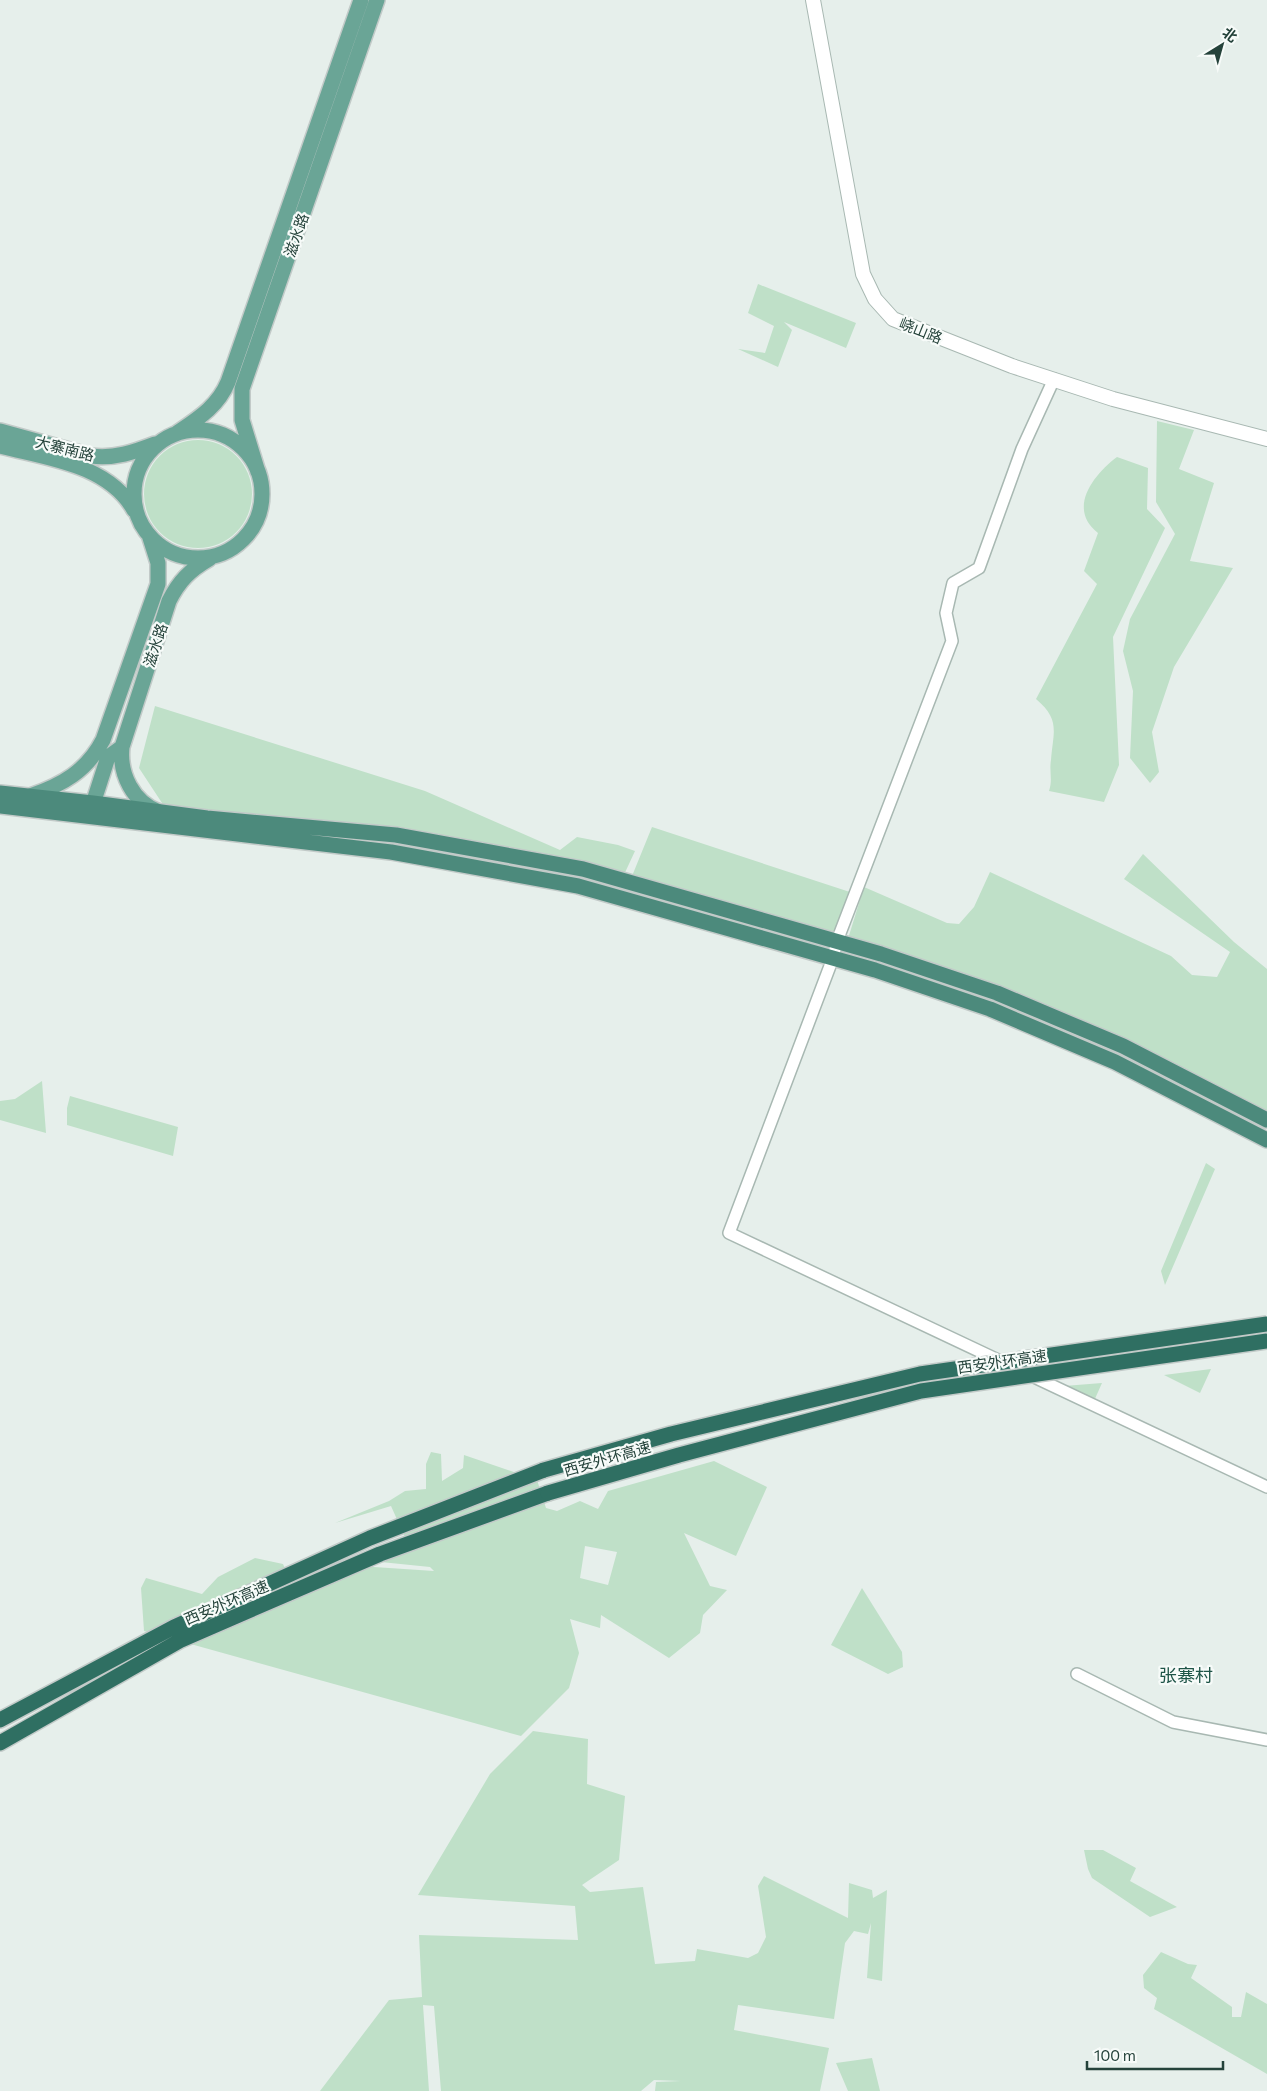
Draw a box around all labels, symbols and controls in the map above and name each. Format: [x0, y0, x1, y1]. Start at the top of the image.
north arrow [1197, 20, 1247, 70]
text: 北 [1219, 23, 1241, 45]
street label: 滋水路 [280, 211, 312, 259]
street label: 峣山路 [897, 313, 945, 347]
street label: 大寨南路 [34, 432, 96, 464]
street label: 滋水路 [139, 621, 171, 669]
street label: 西安外环高速 [956, 1346, 1048, 1376]
street label: 西安外环高速 [561, 1437, 653, 1479]
street label: 西安外环高速 [181, 1576, 271, 1628]
district label: 张寨村 [1159, 1664, 1213, 1686]
scale bar [1087, 2038, 1223, 2070]
text: 100 m [1094, 2046, 1136, 2064]

